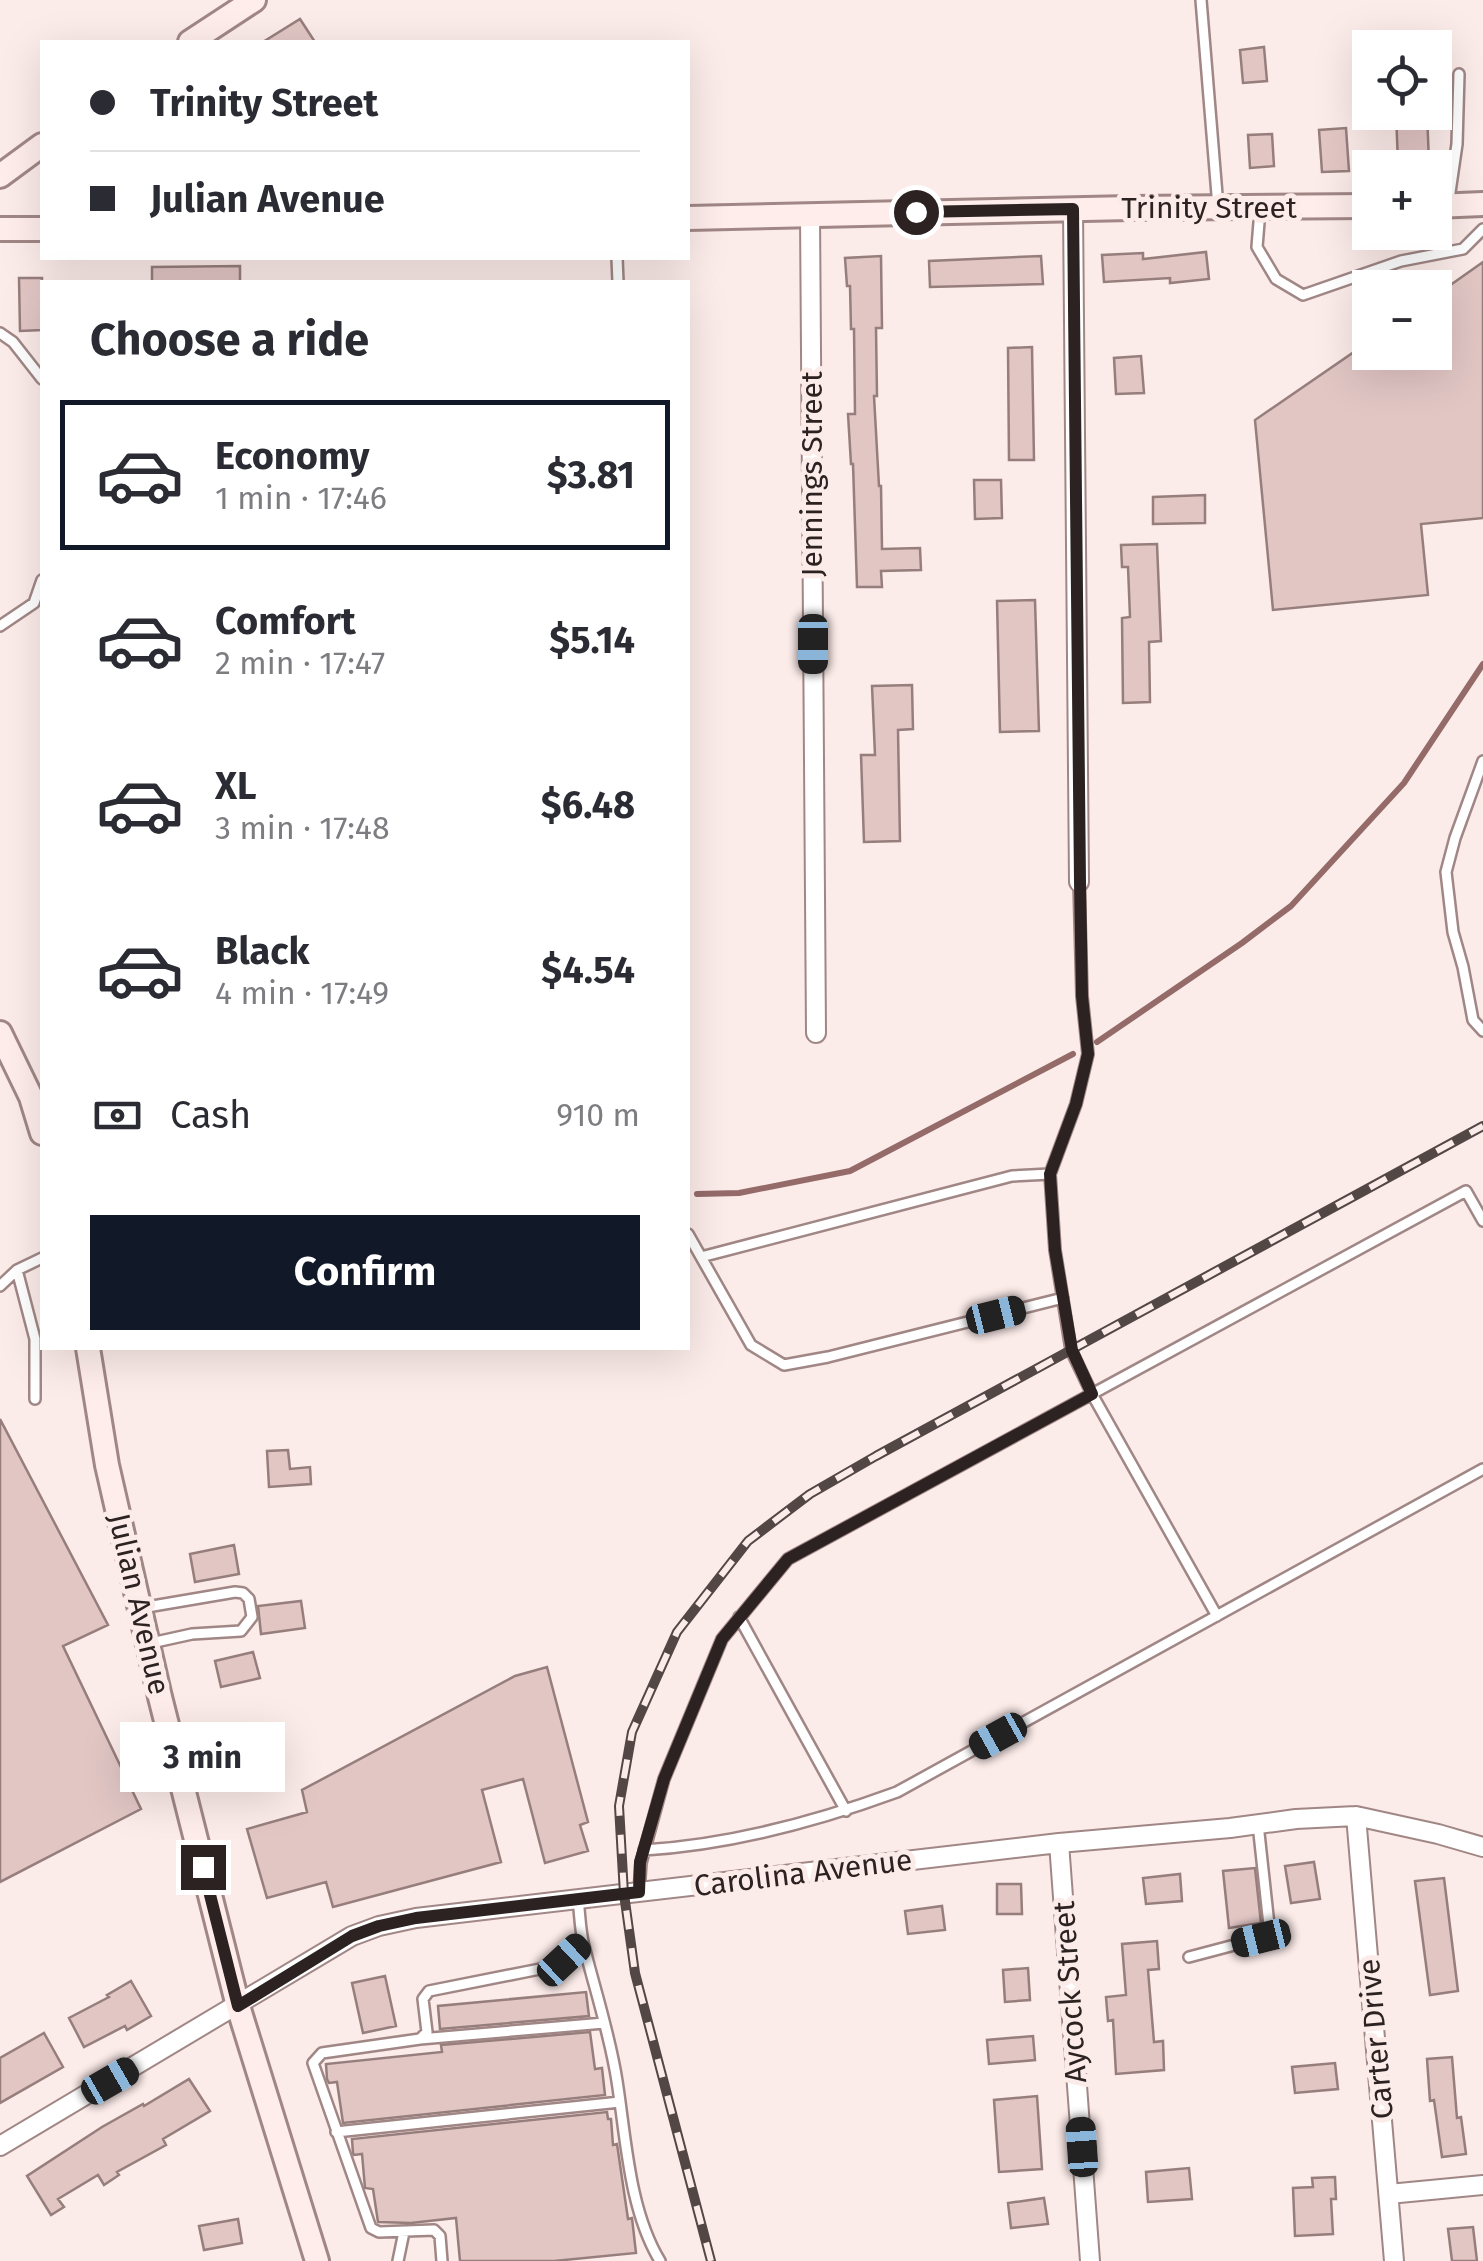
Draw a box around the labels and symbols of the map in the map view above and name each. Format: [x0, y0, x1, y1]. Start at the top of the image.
route start [894, 190, 939, 235]
street label: Trinity Street [1121, 190, 1297, 226]
street label: Jennings Street [794, 371, 830, 577]
car [798, 614, 828, 674]
car [963, 1293, 1029, 1337]
street label: Julian Avenue [101, 1510, 177, 1698]
car [964, 1708, 1032, 1764]
callout: 3 min [120, 1722, 286, 1792]
street label: Carolina Avenue [692, 1842, 914, 1904]
route end [181, 1845, 226, 1890]
street label: Aycock Street [1046, 1900, 1094, 2084]
car [1228, 1916, 1294, 1960]
car [532, 1929, 596, 1991]
street label: Carter Drive [1351, 1957, 1401, 2121]
car [77, 2053, 143, 2109]
car [1065, 2116, 1099, 2178]

